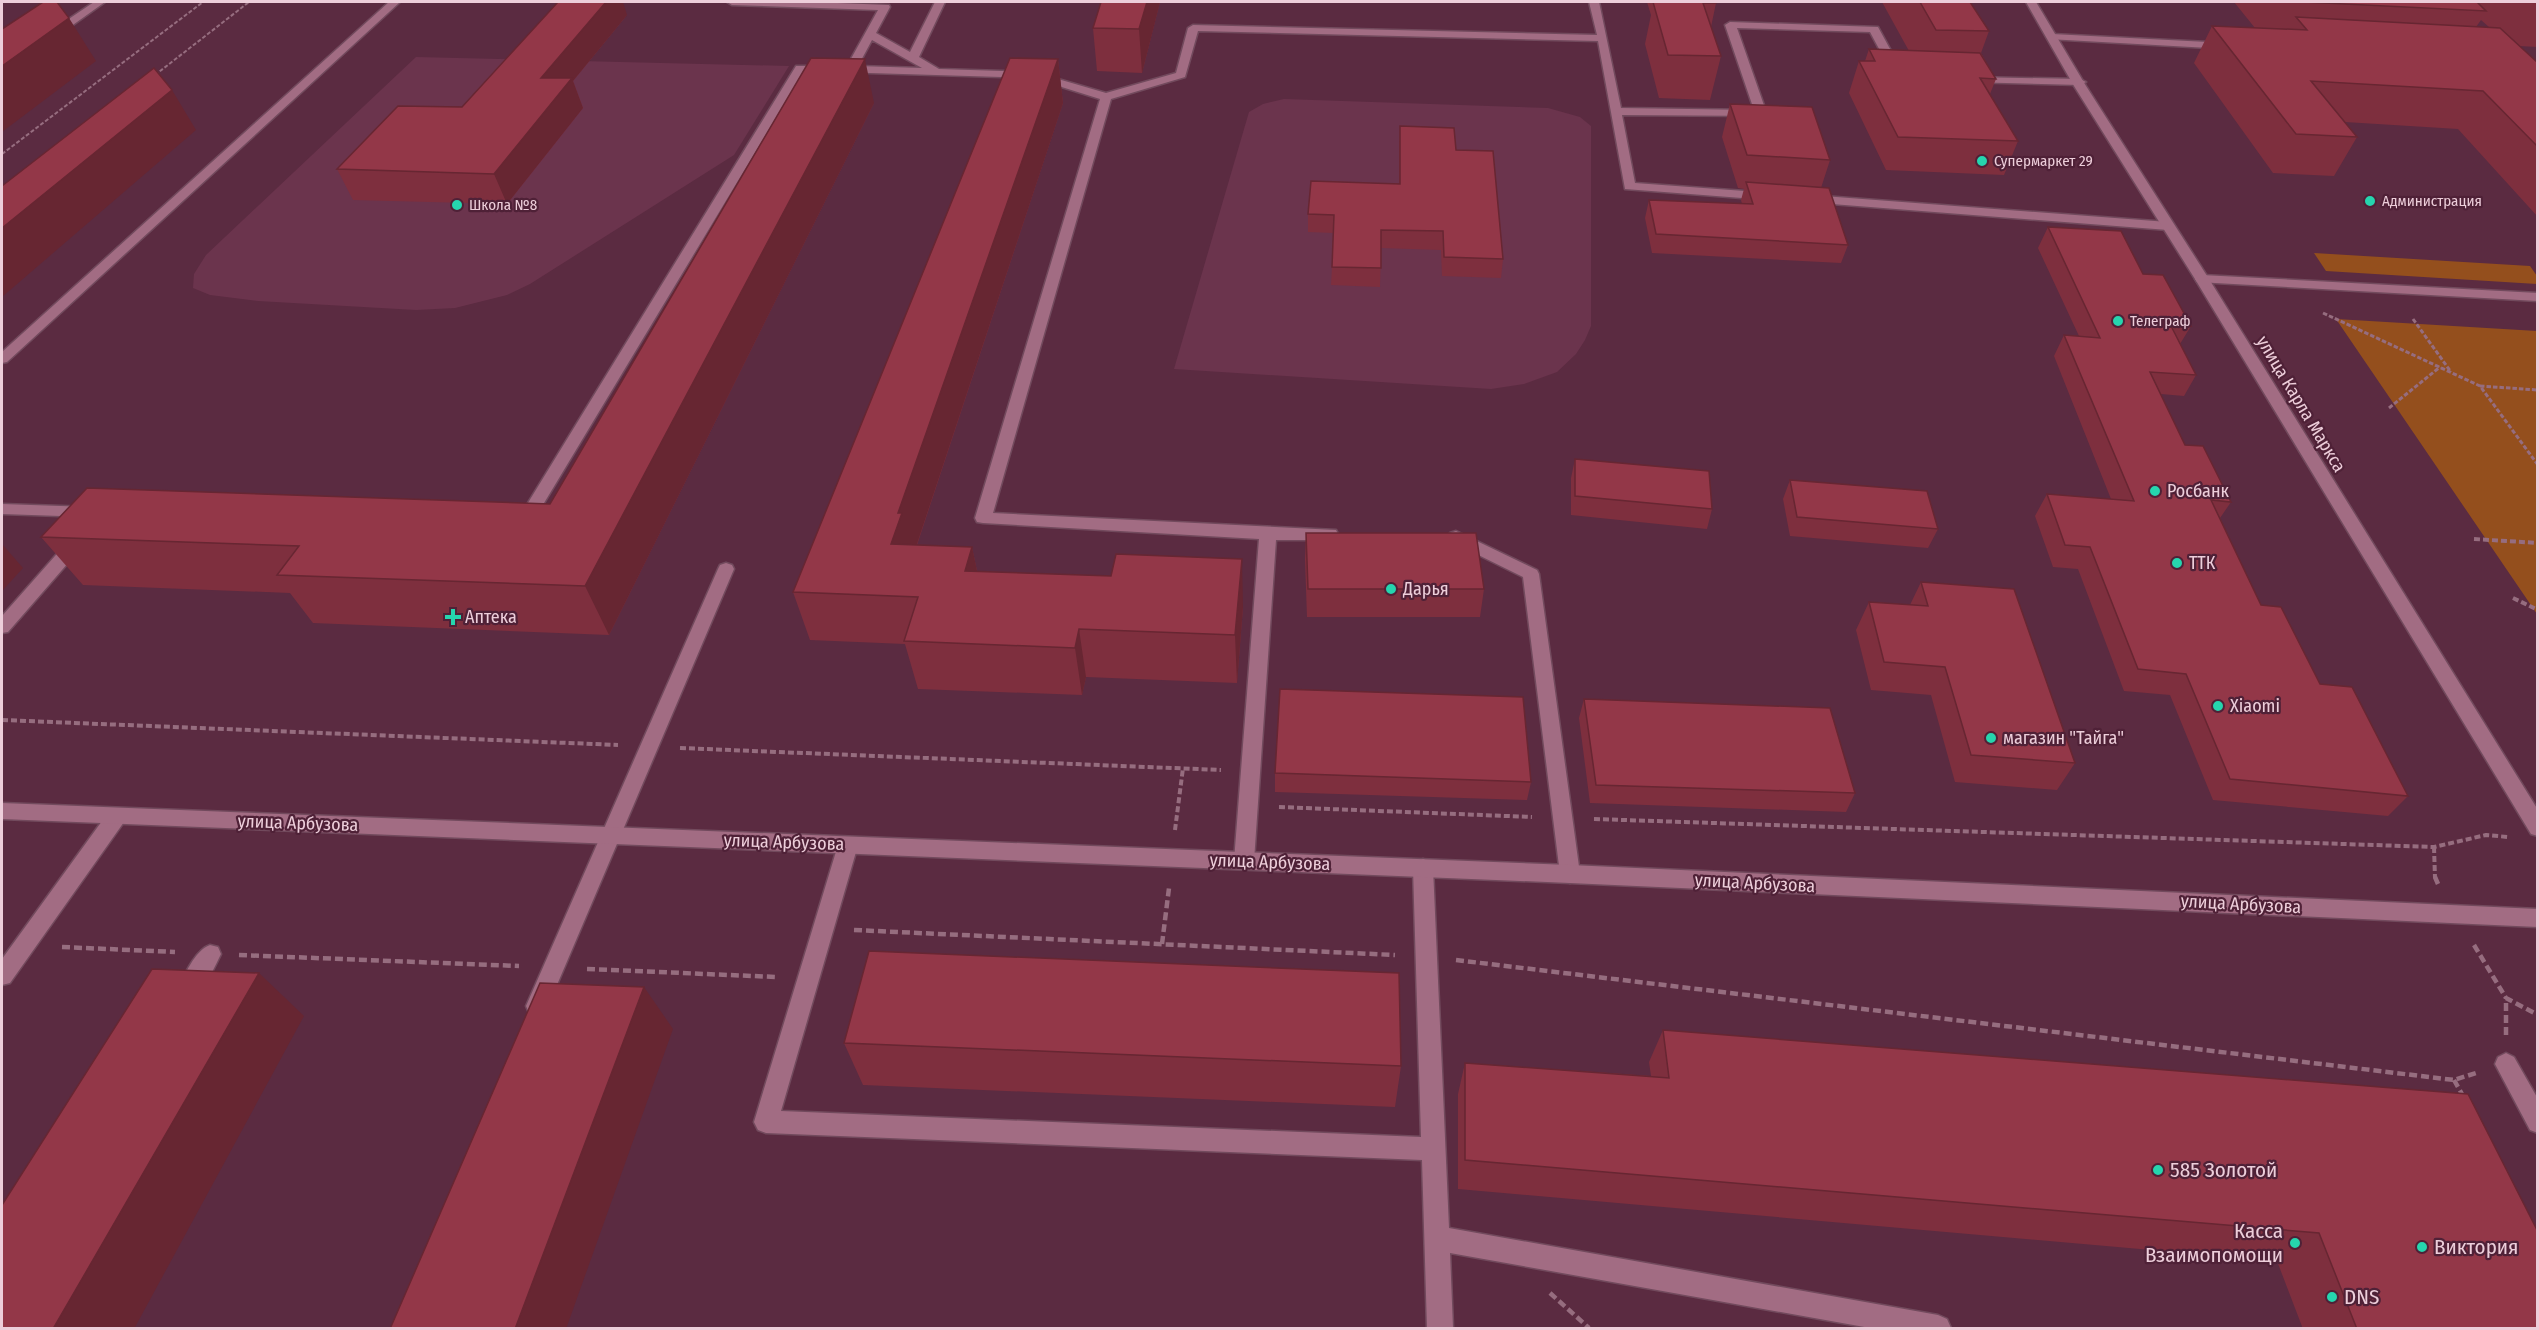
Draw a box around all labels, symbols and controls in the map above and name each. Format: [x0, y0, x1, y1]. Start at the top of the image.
place label: Супермаркет 29 [1994, 152, 2093, 170]
marker: Супермаркет 29 [1975, 154, 1989, 168]
place label: Администрация [2382, 192, 2482, 210]
marker: Администрация [2363, 194, 2377, 208]
place label: Школа №8 [469, 196, 537, 214]
marker: Школа №8 [450, 198, 464, 212]
place label: Телеграф [2130, 312, 2191, 330]
marker: Телеграф [2111, 314, 2125, 328]
street label: улица Карла Маркса [2252, 332, 2350, 476]
place label: Росбанк [2167, 480, 2230, 502]
marker: Росбанк [2148, 484, 2162, 498]
place label: ТТК [2189, 552, 2216, 574]
marker: ТТК [2170, 556, 2184, 570]
place label: Дарья [1402, 578, 1449, 600]
marker: Дарья [1384, 582, 1398, 596]
place label: Аптека [465, 606, 517, 628]
marker: Аптека [446, 610, 460, 624]
place label: Xiaomi [2230, 695, 2280, 717]
marker: Xiaomi [2211, 699, 2225, 713]
place label: магазин "Тайга" [2003, 727, 2124, 749]
marker: магазин "Тайга" [1984, 731, 1998, 745]
street label: улица Арбузова [237, 810, 359, 836]
street label: улица Арбузова [723, 829, 845, 855]
street label: улица Арбузова [1209, 849, 1331, 875]
street label: улица Арбузова [1694, 869, 1816, 897]
street label: улица Арбузова [2180, 890, 2302, 918]
place label: 585 Золотой [2170, 1157, 2277, 1183]
marker: 585 Золотой [2151, 1163, 2165, 1177]
place label: Касса Взаимопомощи [2145, 1218, 2283, 1268]
place label: Виктория [2434, 1234, 2519, 1260]
marker: Касса Взаимопомощи [2288, 1236, 2302, 1250]
marker: Виктория [2415, 1240, 2429, 1254]
place label: DNS [2344, 1284, 2379, 1310]
marker: DNS [2325, 1290, 2339, 1304]

